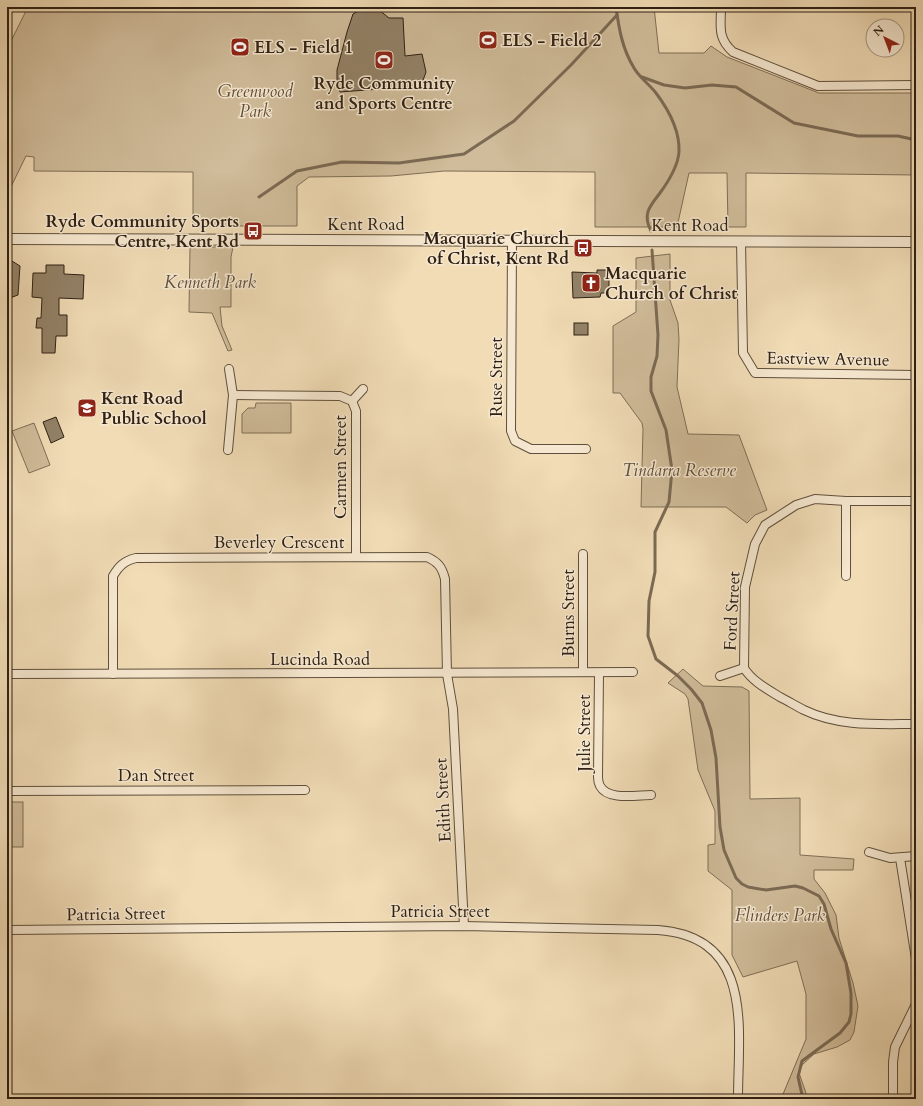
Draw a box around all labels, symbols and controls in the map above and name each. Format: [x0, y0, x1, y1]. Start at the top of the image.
north arrow [865, 18, 905, 58]
text: N [870, 22, 888, 40]
sports icon: ELS - Field 2 [477, 29, 499, 51]
place label: ELS - Field 2 [502, 29, 602, 52]
sports icon: ELS - Field 1 [229, 36, 251, 58]
place label: ELS - Field 1 [254, 36, 353, 59]
sports icon: Ryde Community and Sports Centre [373, 49, 395, 71]
place label: Ryde Community and Sports Centre [313, 72, 455, 115]
park label: Greenwood Park [217, 80, 293, 123]
place label: Ryde Community Sports Centre, Kent Rd [46, 210, 239, 253]
street label: Kent Road [327, 213, 405, 236]
street label: Kent Road [651, 214, 729, 237]
bus stop icon: Ryde Community Sports Centre, Kent Rd [242, 220, 264, 242]
place label: Macquarie Church of Christ, Kent Rd [423, 227, 569, 270]
bus stop icon: Macquarie Church of Christ, Kent Rd [572, 237, 594, 259]
place label: Macquarie Church of Christ [605, 262, 737, 305]
park label: Kenneth Park [164, 271, 257, 294]
church icon: Macquarie Church of Christ [580, 272, 602, 294]
street label: Ruse Street [485, 336, 508, 417]
street label: Eastview Avenue [766, 346, 890, 372]
place label: Kent Road Public School [101, 387, 207, 430]
school or university icon: Kent Road Public School [76, 397, 98, 419]
street label: Carmen Street [329, 414, 352, 519]
park label: Tindarra Reserve [622, 459, 736, 482]
street label: Beverley Crescent [214, 531, 345, 554]
street label: Burns Street [557, 568, 580, 657]
street label: Ford Street [718, 570, 746, 651]
street label: Lucinda Road [270, 648, 370, 671]
street label: Julie Street [573, 694, 596, 775]
street label: Edith Street [429, 757, 457, 843]
street label: Dan Street [118, 764, 195, 787]
street label: Patricia Street [390, 900, 490, 923]
street label: Patricia Street [66, 902, 166, 926]
park label: Flinders Park [735, 904, 826, 927]

